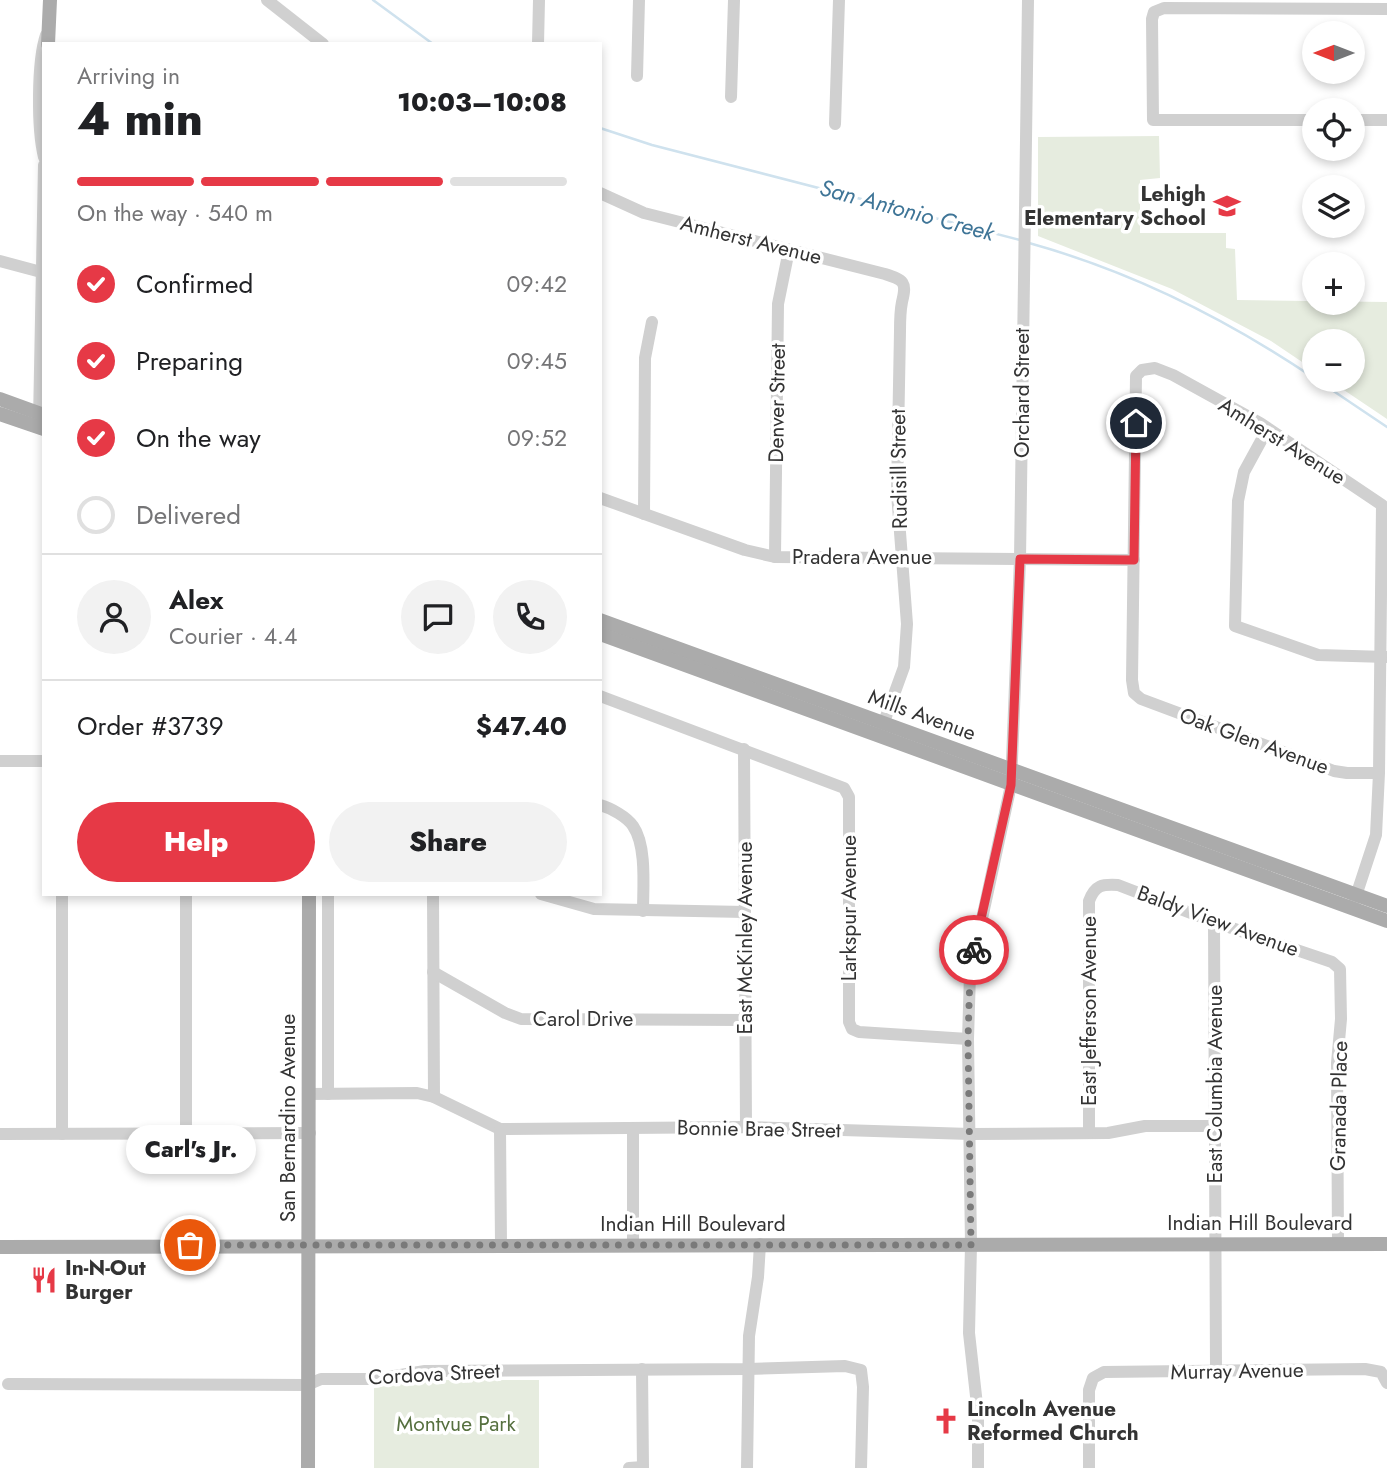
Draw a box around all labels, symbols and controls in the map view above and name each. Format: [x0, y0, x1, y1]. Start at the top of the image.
north arrow [1302, 21, 1365, 84]
map controls [1302, 21, 1365, 392]
text: Arriving in [77, 59, 180, 93]
text: 10:03–10:08 [397, 83, 567, 121]
text: 4 min [77, 86, 203, 152]
button: locate [1302, 98, 1365, 161]
water label: San Antonio Creek [816, 170, 999, 250]
button: layers [1302, 175, 1365, 238]
place label: Lehigh Elementary School [1024, 179, 1206, 233]
school or university icon: Lehigh Elementary School [1212, 191, 1242, 221]
text: On the way · 540 m [77, 196, 273, 230]
street label: Amherst Avenue [677, 208, 825, 272]
button: + [1302, 252, 1365, 315]
icon: check [77, 265, 115, 303]
text: Confirmed [136, 265, 253, 303]
text: 09:42 [507, 267, 567, 301]
street label: Orchard Street [1007, 328, 1037, 458]
button: − [1302, 329, 1365, 392]
icon: check [77, 342, 115, 380]
text: Preparing [136, 342, 243, 380]
street label: Denver Street [761, 343, 793, 463]
text: 09:45 [507, 344, 567, 378]
street label: Amherst Avenue [1213, 390, 1351, 492]
pin [1106, 393, 1166, 453]
icon: home [1117, 404, 1155, 442]
street label: Rudisill Street [883, 409, 915, 529]
icon: check [77, 419, 115, 457]
text: On the way [136, 419, 261, 457]
text: 09:52 [507, 421, 567, 455]
text: Delivered [136, 496, 241, 534]
street label: Pradera Avenue [792, 542, 932, 572]
button: person [77, 580, 151, 654]
button: chat [401, 580, 475, 654]
button: phone [493, 580, 567, 654]
text: Alex [169, 581, 223, 619]
text: Courier · 4.4 [169, 619, 297, 653]
street label: Mills Avenue [864, 682, 980, 748]
street label: Oak Glen Avenue [1175, 700, 1333, 782]
text: Order #3739 [77, 707, 224, 745]
text: $47.40 [476, 707, 567, 745]
button: Help [77, 802, 315, 882]
button: Share [329, 802, 567, 882]
street label: Larkspur Avenue [834, 835, 864, 981]
street label: East McKinley Avenue [730, 841, 760, 1035]
street label: Baldy View Avenue [1133, 878, 1303, 964]
courier [939, 915, 1009, 985]
street label: East Jefferson Avenue [1074, 916, 1104, 1106]
icon: bike [955, 931, 993, 969]
street label: East Columbia Avenue [1200, 984, 1230, 1183]
street label: Carol Drive [533, 1004, 634, 1034]
street label: San Bernardino Avenue [273, 1014, 303, 1222]
street label: Granada Place [1323, 1040, 1355, 1171]
street label: Bonnie Brae Street [677, 1113, 841, 1145]
callout: Carl's Jr. [125, 1126, 255, 1175]
text: Carl's Jr. [145, 1132, 237, 1166]
street label: Indian Hill Boulevard [1167, 1208, 1353, 1238]
street label: Indian Hill Boulevard [600, 1209, 786, 1239]
pin [160, 1215, 220, 1275]
icon: bag [171, 1226, 209, 1264]
place label: In-N-Out Burger [65, 1253, 146, 1307]
restaurant icon: In-N-Out Burger [29, 1265, 59, 1295]
street label: Murray Avenue [1170, 1355, 1304, 1387]
street label: Cordova Street [367, 1356, 501, 1392]
place label: Lincoln Avenue Reformed Church [967, 1394, 1139, 1448]
church icon: Lincoln Avenue Reformed Church [931, 1406, 961, 1436]
park label: Montvue Park [396, 1409, 516, 1439]

